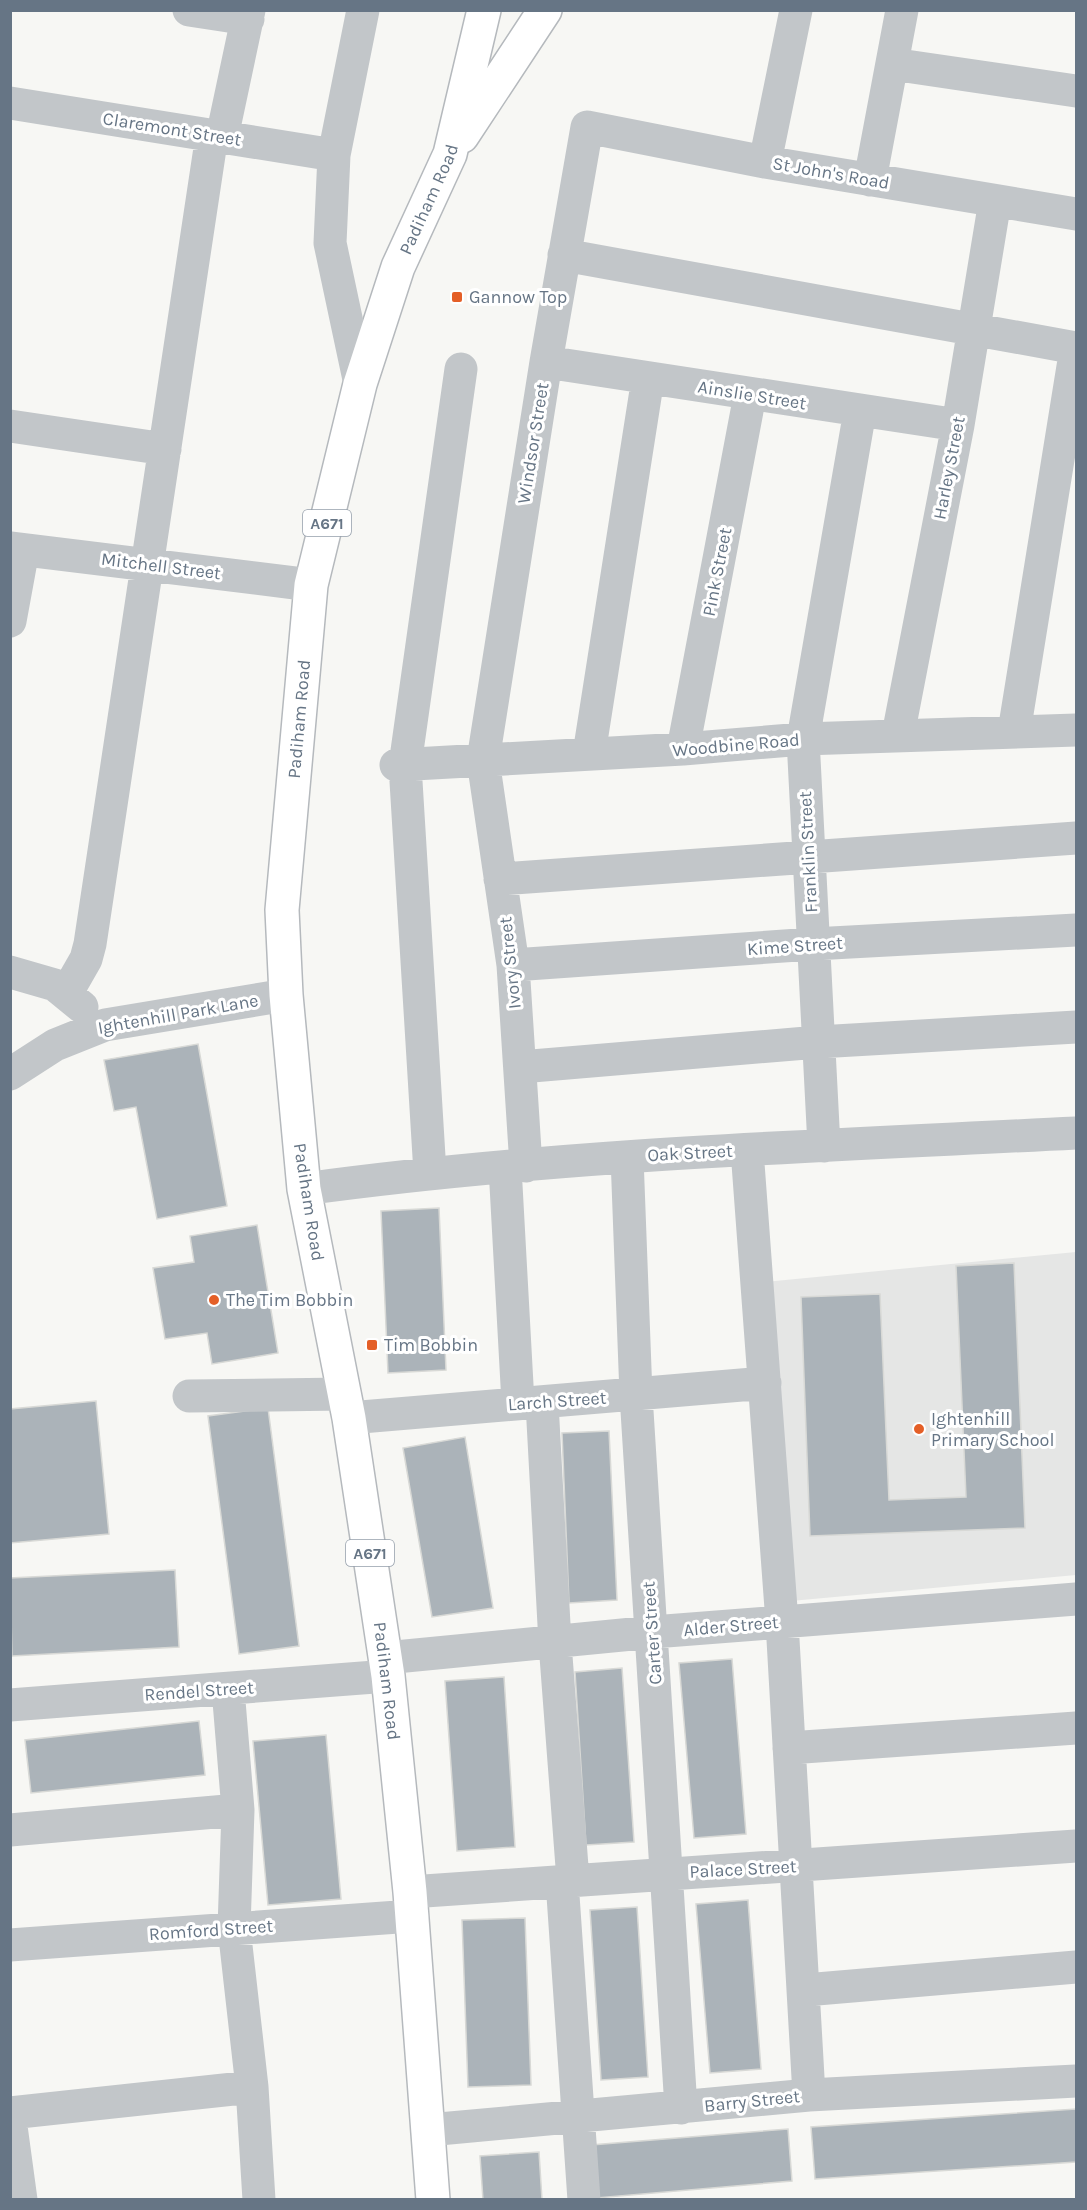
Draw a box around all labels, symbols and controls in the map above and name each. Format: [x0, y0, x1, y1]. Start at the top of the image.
street label: Claremont Street [101, 107, 243, 151]
street label: Padiham Road [394, 142, 463, 258]
street label: St John's Road [771, 152, 891, 194]
place label: Gannow Top [469, 286, 567, 308]
marker: Gannow Top [450, 290, 464, 304]
street label: Ainslie Street [696, 376, 808, 414]
street label: Windsor Street [513, 381, 553, 505]
street label: Harley Street [928, 414, 970, 522]
road number: A671 [303, 510, 351, 536]
street label: Pink Street [698, 525, 736, 618]
street label: Mitchell Street [100, 548, 222, 584]
street label: Padiham Road [283, 659, 315, 779]
street label: Woodbine Road [671, 728, 801, 762]
street label: Franklin Street [794, 790, 822, 913]
street label: Ivory Street [494, 916, 526, 1010]
street label: Kime Street [746, 932, 844, 960]
street label: Ightenhill Park Lane [96, 989, 260, 1039]
street label: Oak Street [647, 1140, 733, 1166]
street label: Padiham Road [289, 1141, 329, 1263]
place label: The Tim Bobbin [226, 1289, 353, 1311]
marker: The Tim Bobbin [207, 1293, 221, 1307]
place label: Tim Bobbin [384, 1334, 478, 1356]
marker: Tim Bobbin [365, 1338, 379, 1352]
street label: Larch Street [507, 1387, 607, 1415]
place label: Ightenhill Primary School [931, 1408, 1055, 1451]
marker: Ightenhill Primary School [912, 1422, 926, 1436]
road number: A671 [346, 1540, 394, 1566]
street label: Carter Street [637, 1580, 667, 1685]
street label: Alder Street [682, 1611, 780, 1641]
street label: Padiham Road [369, 1620, 405, 1742]
street label: Rendel Street [143, 1676, 255, 1706]
street label: Palace Street [689, 1855, 797, 1883]
street label: Romford Street [148, 1915, 274, 1945]
street label: Barry Street [703, 2085, 801, 2117]

